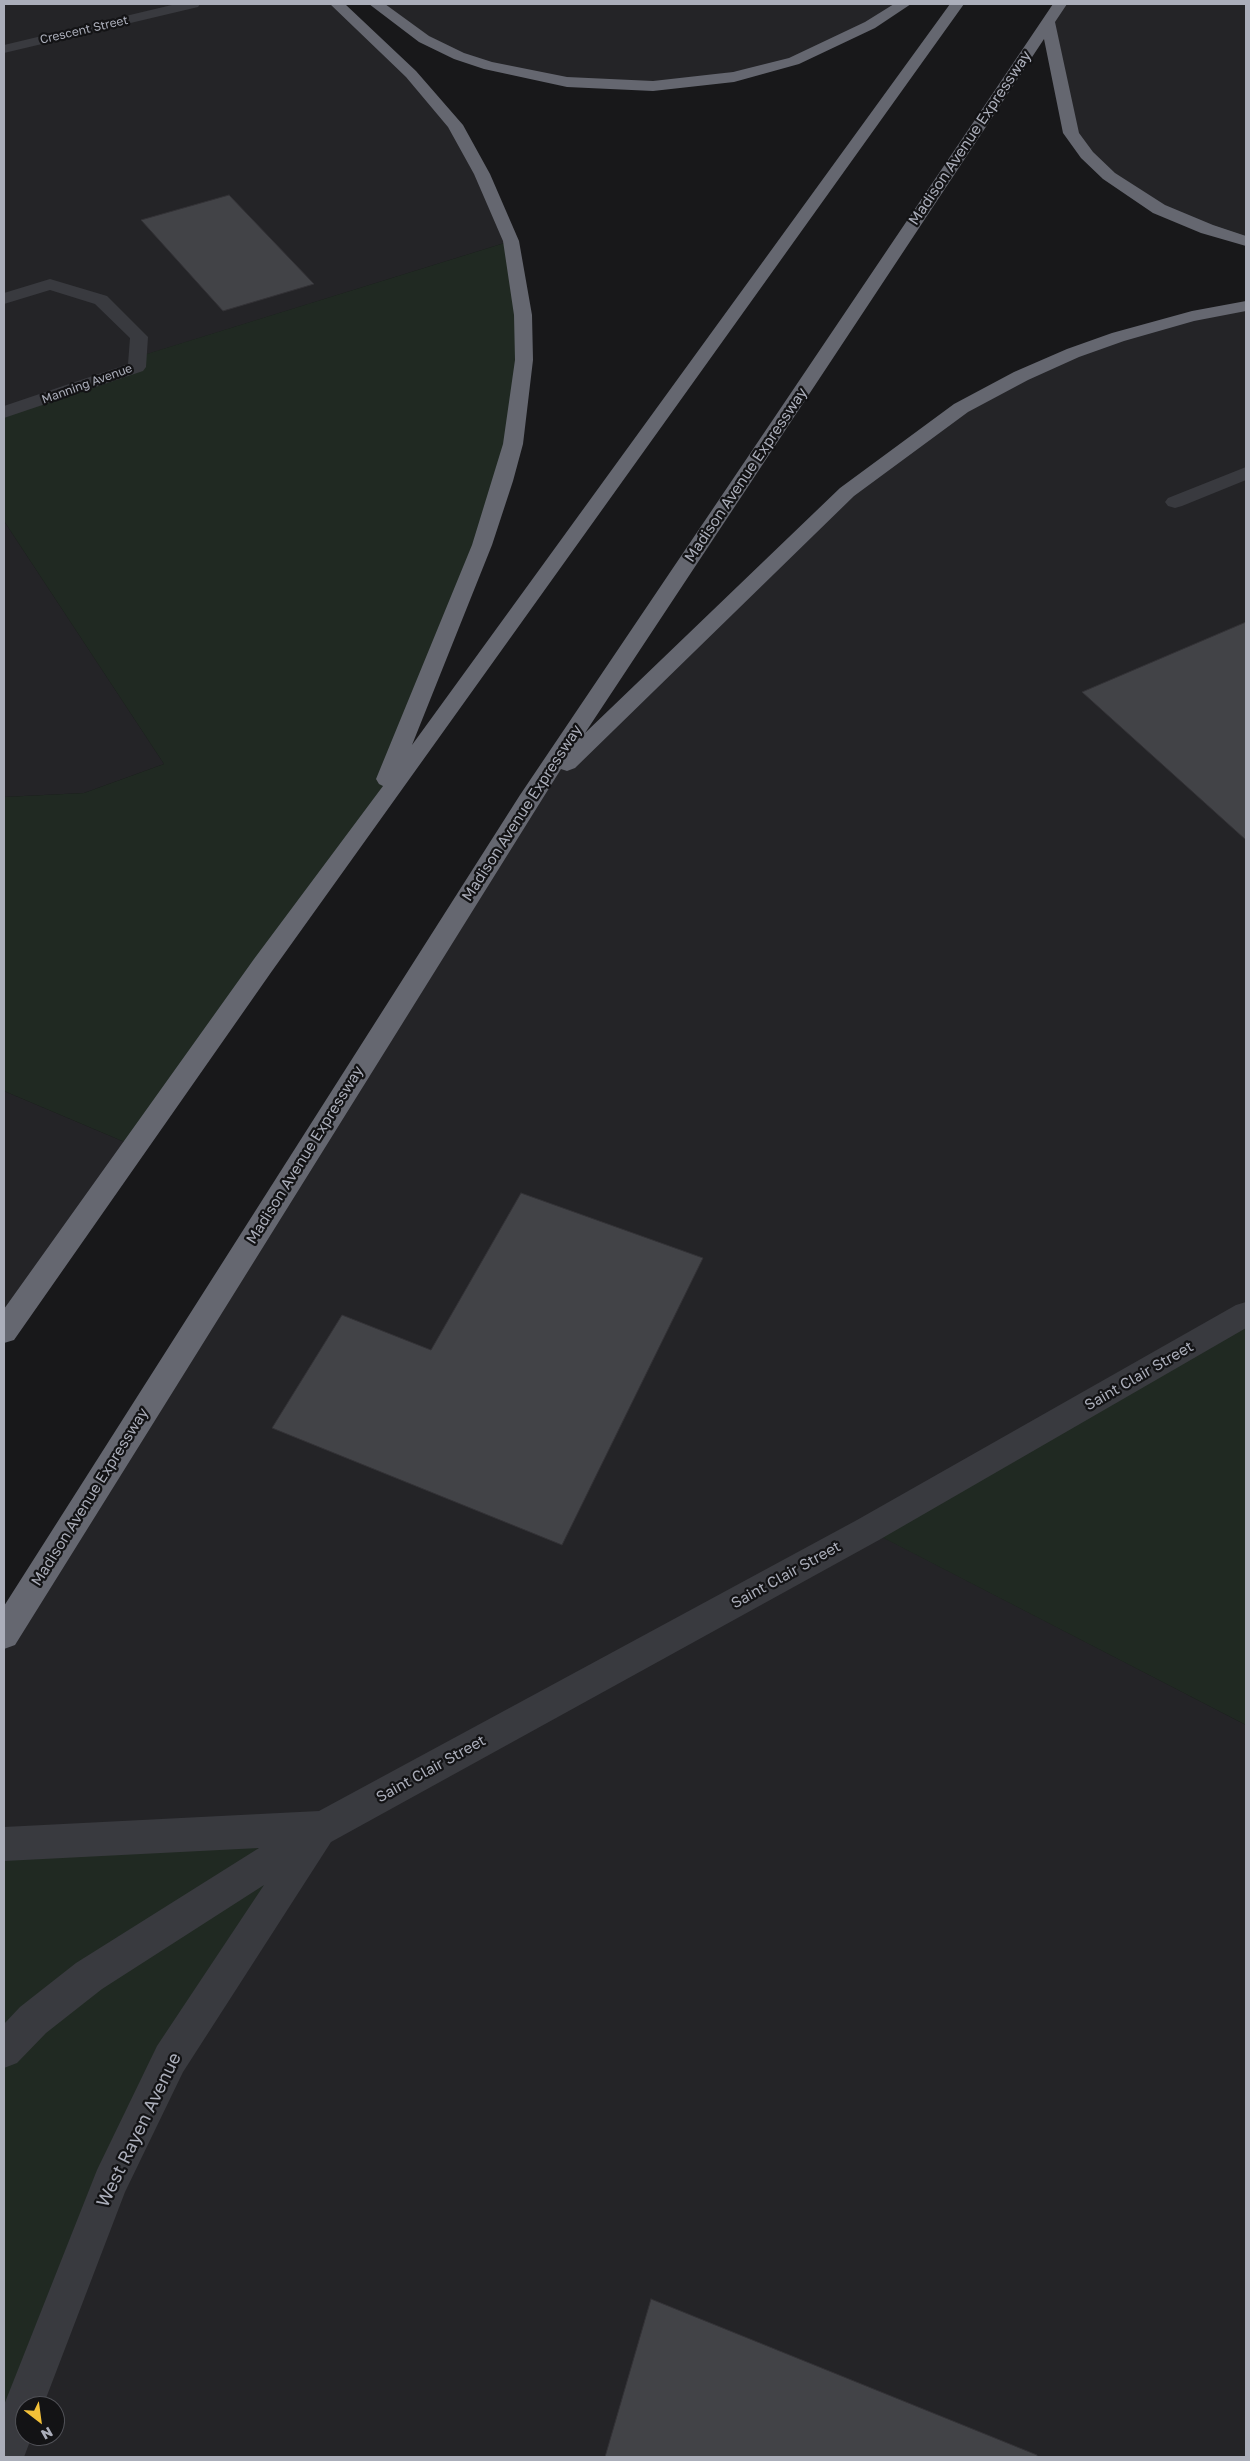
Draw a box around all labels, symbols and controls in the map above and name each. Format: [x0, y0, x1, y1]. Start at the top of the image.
street label: Crescent Street [38, 13, 130, 47]
street label: Madison Avenue Expressway [905, 47, 1035, 229]
street label: Manning Avenue [40, 361, 134, 407]
street label: Madison Avenue Expressway [681, 384, 811, 566]
street label: Madison Avenue Expressway [458, 721, 586, 905]
street label: Madison Avenue Expressway [243, 1063, 367, 1247]
street label: Saint Clair Street [1081, 1338, 1197, 1414]
street label: Madison Avenue Expressway [28, 1405, 152, 1589]
street label: Saint Clair Street [728, 1537, 844, 1613]
street label: Saint Clair Street [373, 1731, 489, 1807]
street label: West Rayen Avenue [92, 2049, 186, 2211]
north arrow [15, 2396, 65, 2446]
text: N [38, 2424, 56, 2444]

